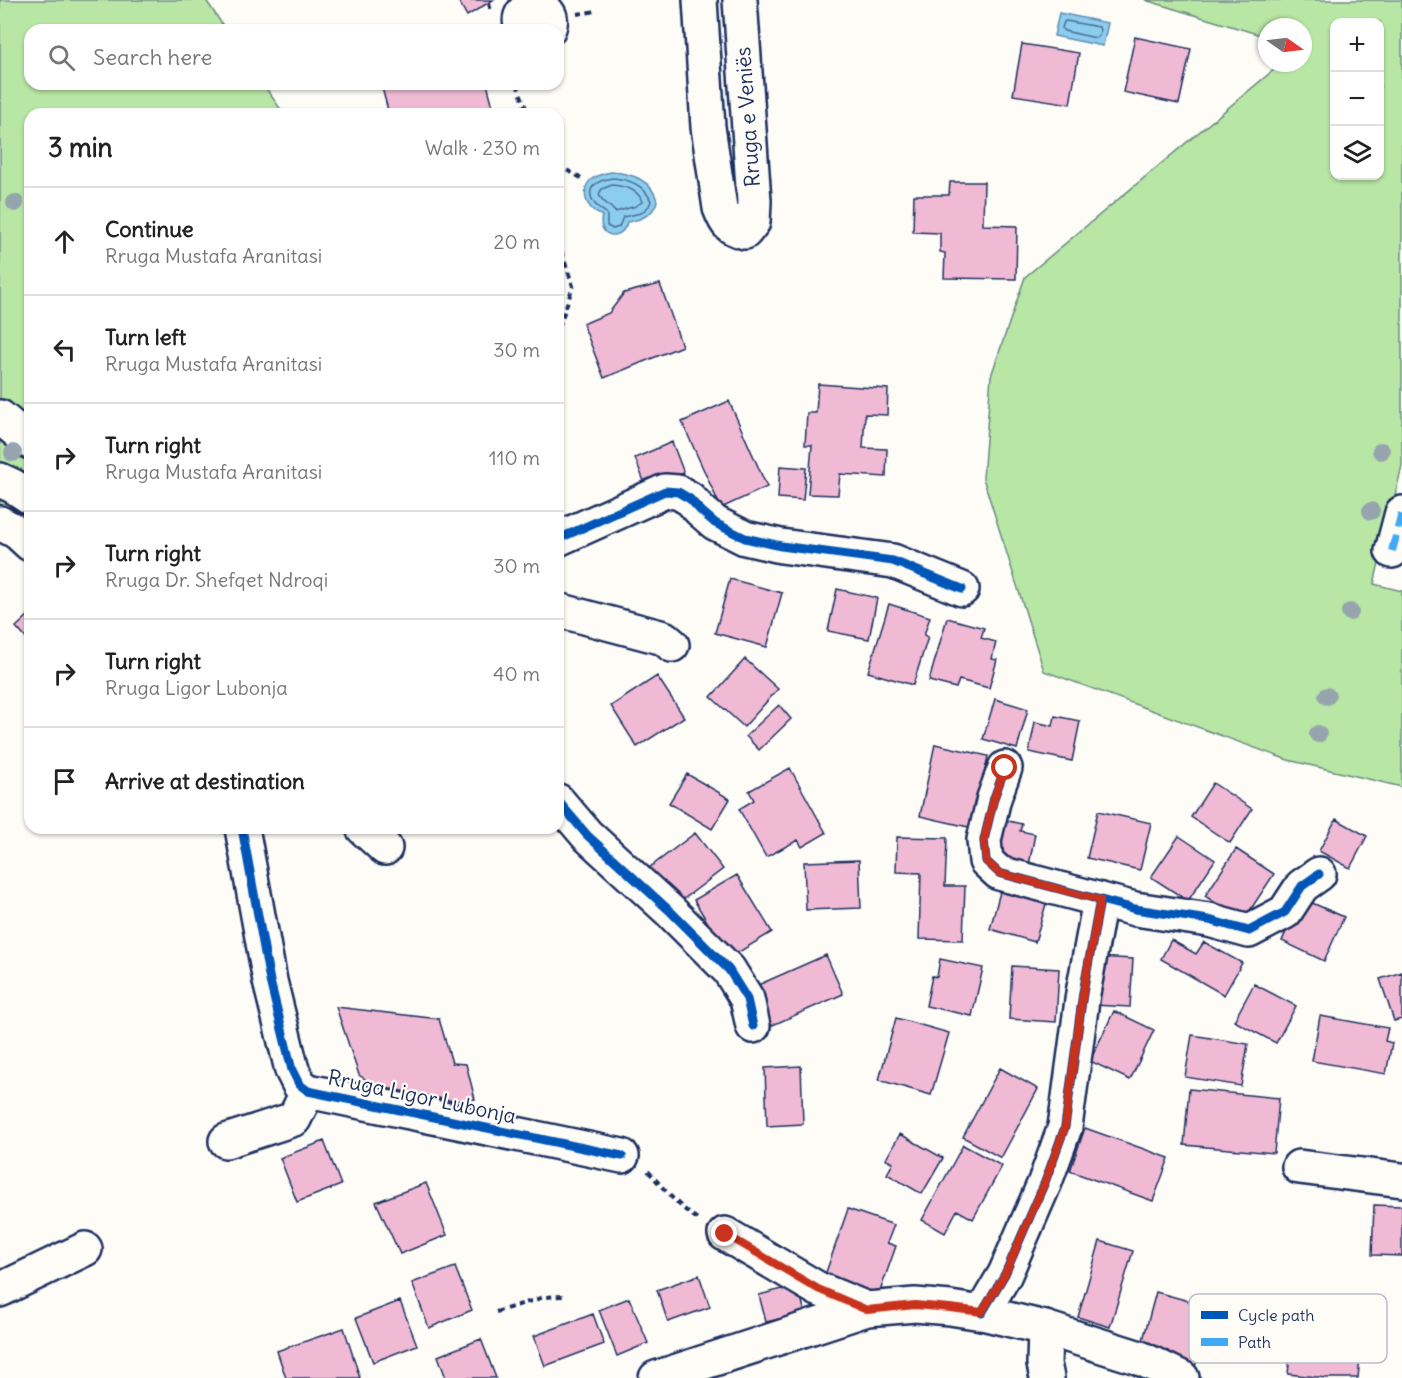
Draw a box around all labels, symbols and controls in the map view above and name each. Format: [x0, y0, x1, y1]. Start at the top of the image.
north arrow [1258, 18, 1312, 72]
map controls [1330, 18, 1384, 180]
button: + [1330, 18, 1384, 72]
search box [24, 24, 564, 90]
icon: search [45, 41, 78, 74]
text: Search here [93, 43, 212, 71]
street label: Rruga e Veniës [729, 46, 766, 188]
button: − [1330, 72, 1384, 126]
button: layers [1330, 126, 1384, 180]
text: 3 min [48, 131, 113, 164]
text: Walk · 230 m [425, 135, 540, 160]
text: Continue [105, 215, 194, 243]
icon: ahead [48, 225, 81, 258]
text: 20 m [494, 229, 540, 254]
text: Rruga Mustafa Aranitasi [105, 243, 322, 268]
text: Turn left [105, 323, 186, 351]
icon: left [48, 333, 81, 366]
text: 30 m [493, 337, 540, 362]
text: Rruga Mustafa Aranitasi [105, 351, 322, 376]
text: Turn right [105, 431, 201, 459]
icon: right [48, 441, 81, 474]
text: 110 m [489, 445, 540, 470]
text: Rruga Mustafa Aranitasi [105, 459, 322, 484]
text: Turn right [105, 539, 201, 567]
icon: right [48, 549, 81, 582]
text: 30 m [493, 553, 540, 578]
text: Rruga Dr. Shefqet Ndroqi [105, 567, 328, 592]
text: Turn right [105, 647, 201, 675]
icon: right [48, 657, 81, 690]
text: 40 m [493, 661, 540, 686]
text: Rruga Ligor Lubonja [105, 675, 288, 700]
route start [991, 754, 1017, 780]
icon: arrive [48, 765, 81, 798]
text: Arrive at destination [105, 767, 305, 795]
street label: Rruga Ligor Lubonja [326, 1063, 519, 1130]
route end [711, 1220, 737, 1246]
legend [1189, 1294, 1387, 1363]
text: Cycle path [1238, 1305, 1314, 1325]
text: Path [1238, 1332, 1271, 1352]

